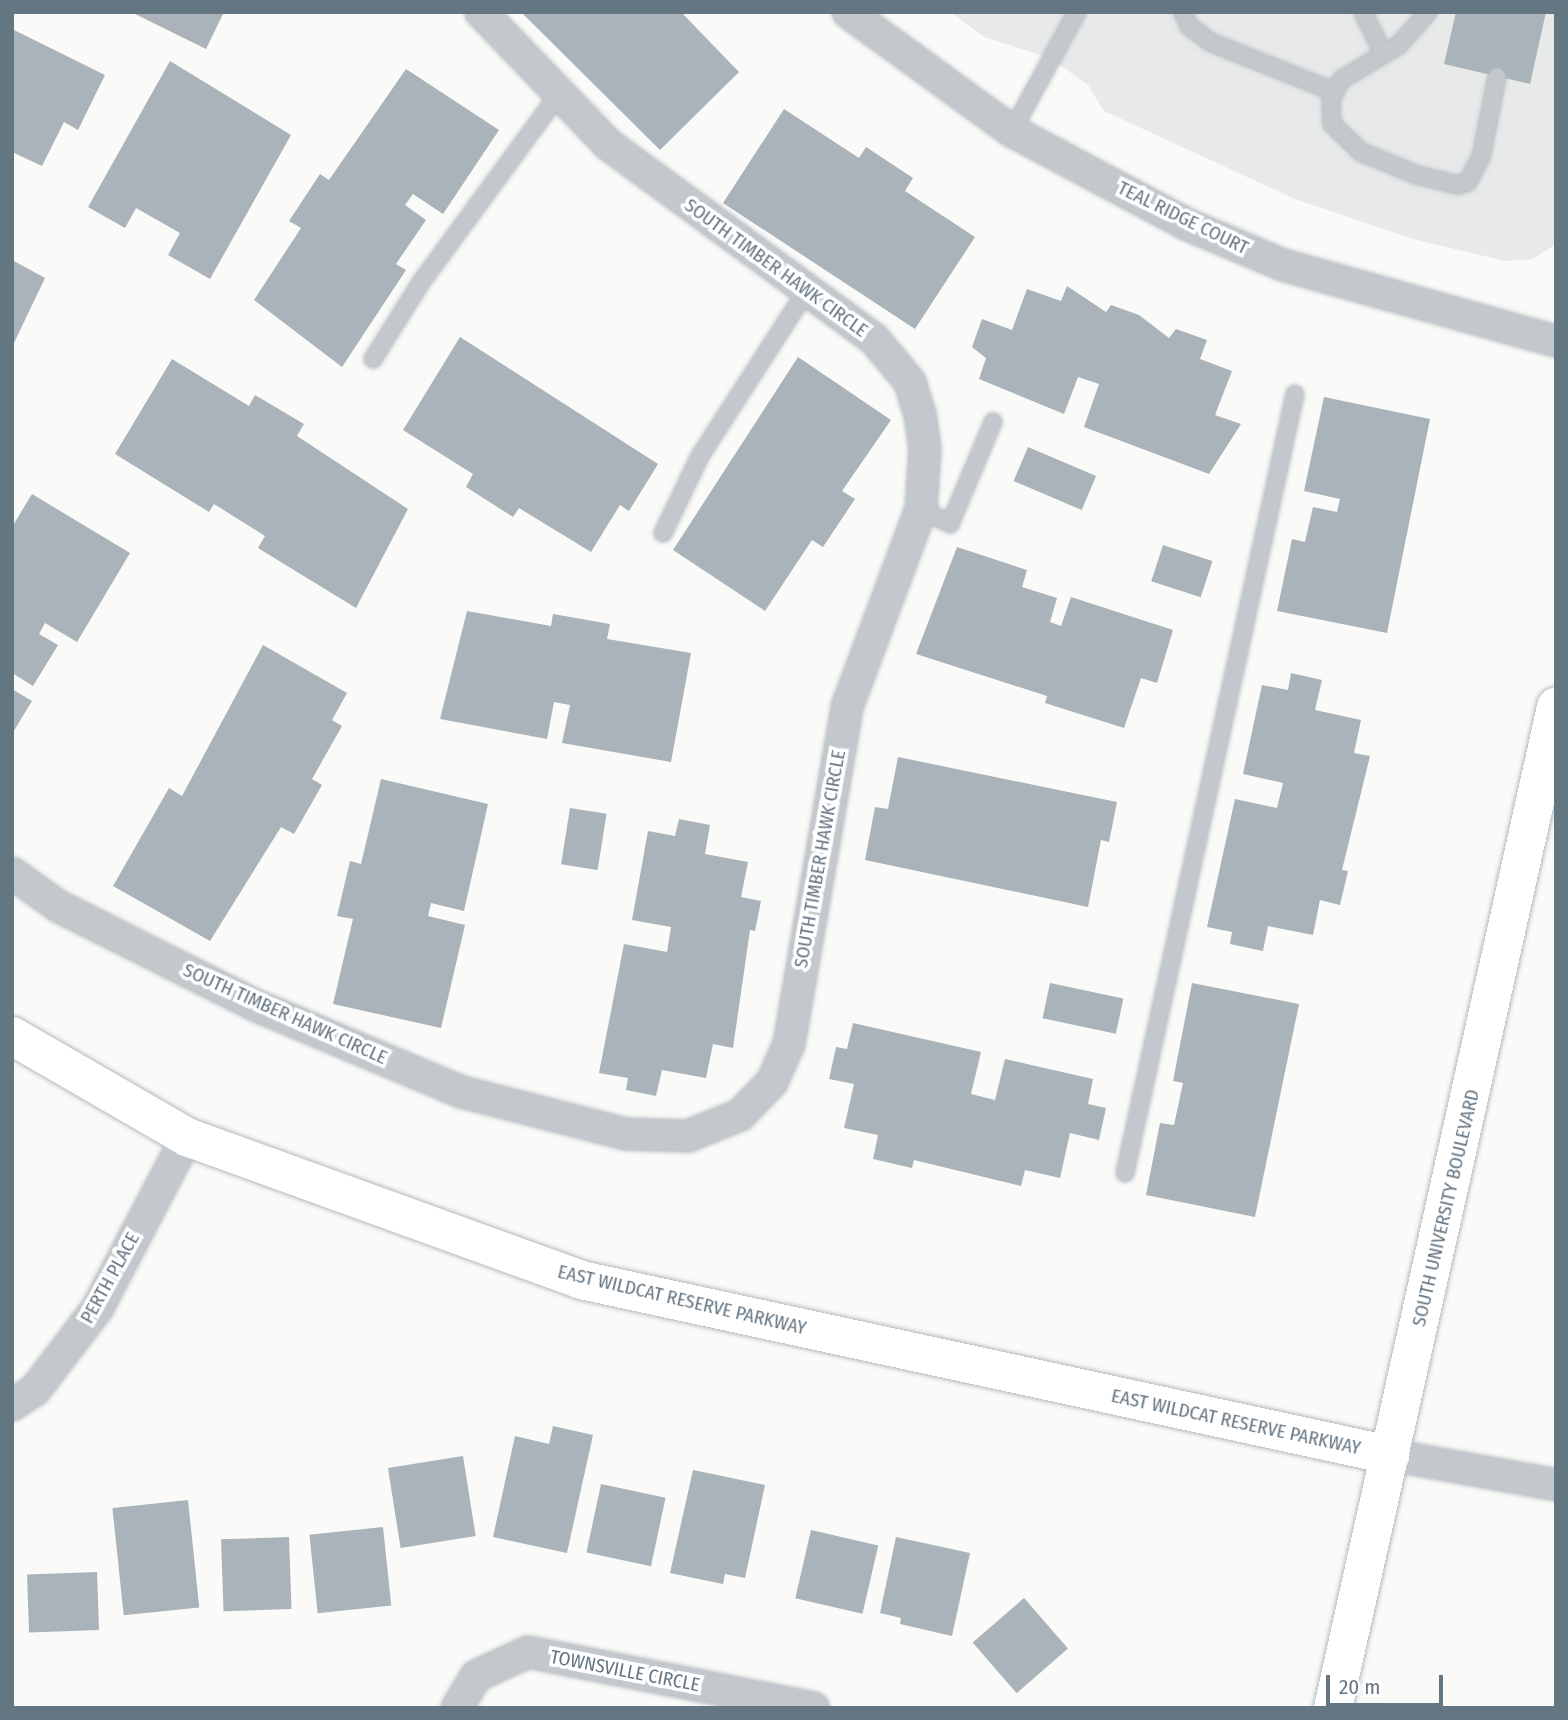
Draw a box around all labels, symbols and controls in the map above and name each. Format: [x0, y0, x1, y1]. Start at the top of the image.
street label: TEAL RIDGE COURT [1114, 177, 1252, 259]
street label: SOUTH TIMBER HAWK CIRCLE [680, 194, 872, 342]
street label: SOUTH TIMBER HAWK CIRCLE [790, 748, 850, 970]
street label: SOUTH TIMBER HAWK CIRCLE [180, 959, 390, 1069]
street label: SOUTH UNIVERSITY BOULEVARD [1408, 1087, 1484, 1329]
street label: PERTH PLACE [76, 1229, 144, 1327]
street label: EAST WILDCAT RESERVE PARKWAY [555, 1260, 809, 1340]
street label: EAST WILDCAT RESERVE PARKWAY [1109, 1384, 1363, 1460]
street label: TOWNSVILLE CIRCLE [548, 1645, 702, 1697]
scale bar [1330, 1660, 1447, 1704]
text: 20 m [1339, 1674, 1380, 1700]

